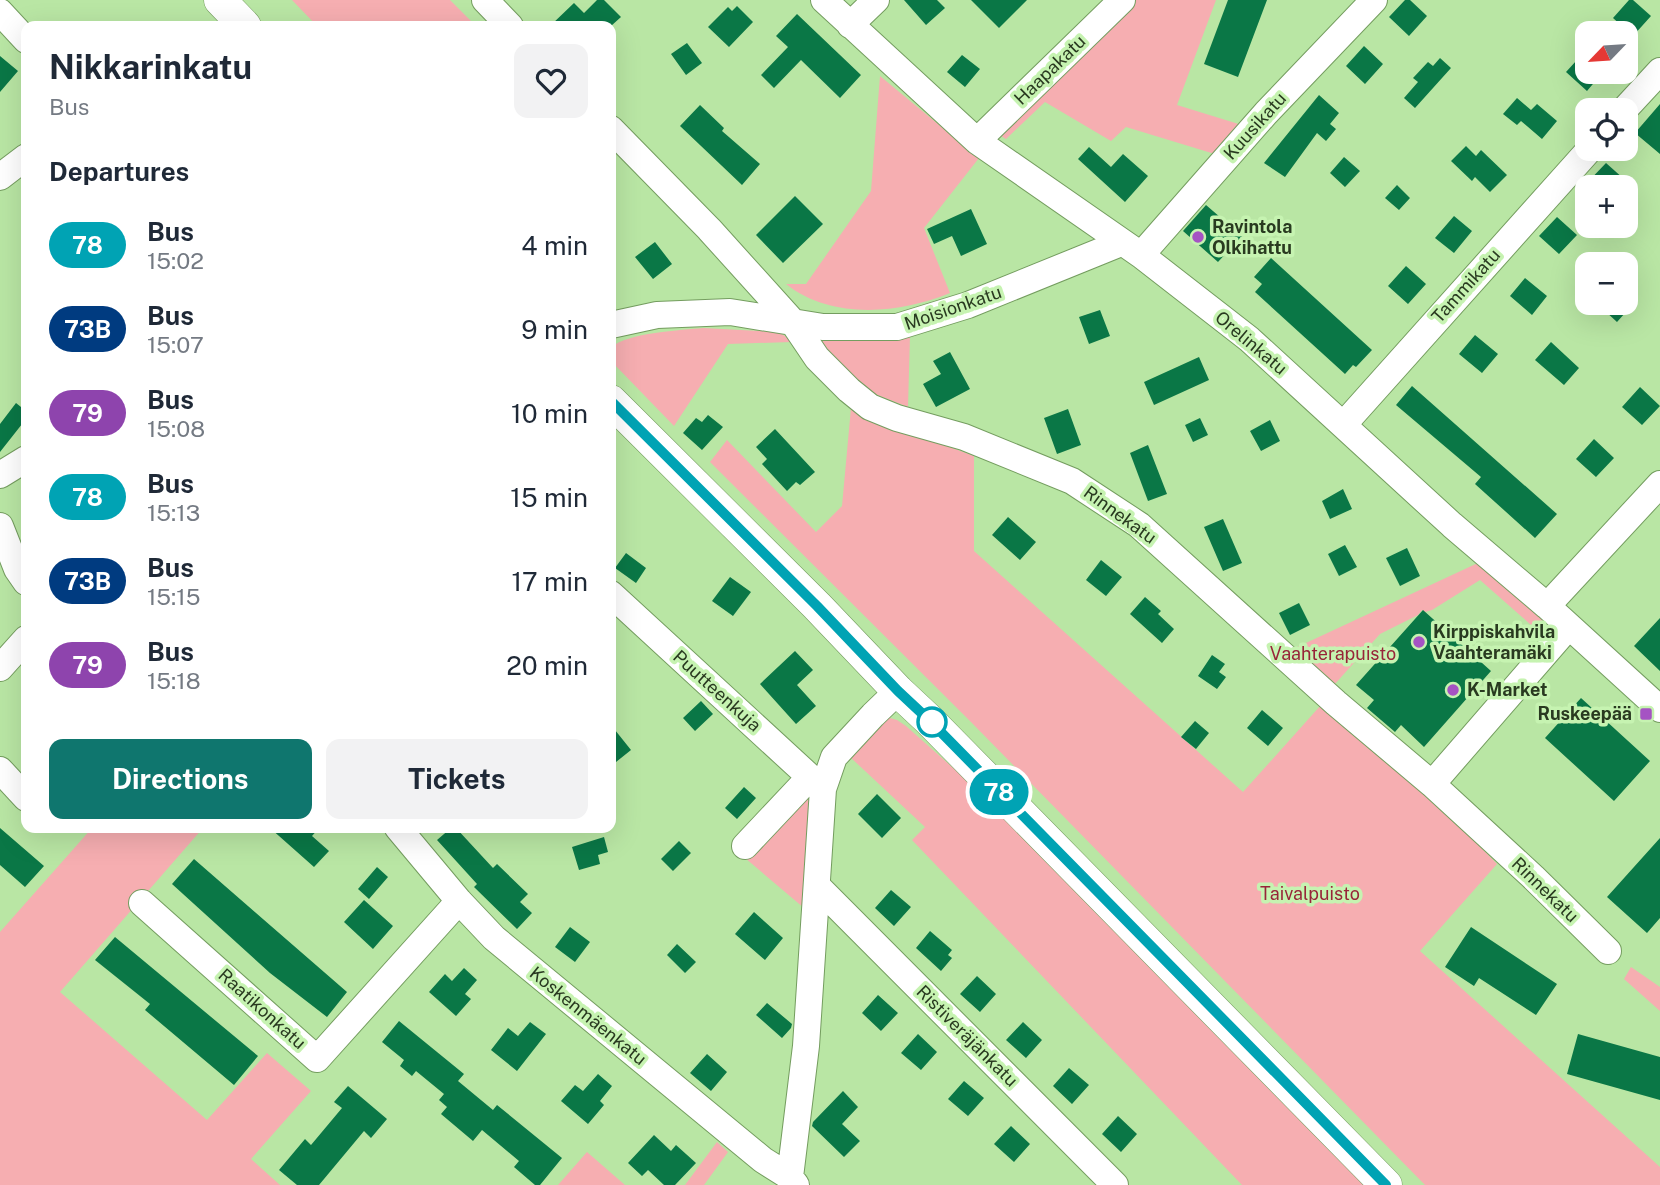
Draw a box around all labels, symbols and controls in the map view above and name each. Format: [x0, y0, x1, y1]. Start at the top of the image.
north arrow [1575, 21, 1638, 84]
map controls [1575, 21, 1638, 315]
street label: Haapakatu [1010, 30, 1090, 109]
button: heart [514, 44, 588, 118]
text: Nikkarinkatu [49, 48, 252, 86]
street label: Kuusikatu [1219, 88, 1290, 164]
text: Bus [49, 93, 89, 120]
button: locate [1575, 98, 1638, 161]
text: Departures [49, 156, 189, 187]
button: + [1575, 175, 1638, 238]
text: Bus [147, 216, 194, 247]
place label: Ravintola Olkihattu [1212, 216, 1292, 258]
marker: Ravintola Olkihattu [1190, 229, 1206, 245]
text: 4 min [521, 230, 588, 261]
text: 78 [72, 231, 103, 259]
street label: Tammikatu [1427, 244, 1504, 327]
text: 15:02 [147, 247, 204, 274]
button: − [1575, 252, 1638, 315]
street label: Moisionkatu [901, 281, 1004, 334]
text: Bus [147, 300, 194, 331]
street label: Orelinkatu [1211, 307, 1292, 379]
text: 9 min [521, 314, 588, 345]
text: 73B [64, 315, 111, 343]
text: 15:07 [147, 331, 204, 358]
text: Bus [147, 384, 194, 415]
text: 10 min [511, 398, 588, 429]
text: 79 [72, 399, 103, 427]
text: 15:08 [147, 415, 205, 442]
text: Bus [147, 468, 194, 499]
street label: Rinnekatu [1080, 481, 1161, 548]
text: 15 min [510, 482, 588, 513]
text: 78 [72, 483, 103, 511]
text: 15:13 [147, 499, 200, 526]
text: Bus [147, 552, 194, 583]
text: 17 min [511, 566, 588, 597]
text: 73B [64, 567, 111, 595]
text: 15:15 [147, 583, 200, 610]
place label: Kirppiskahvila Vaahteramäki [1433, 621, 1555, 663]
marker: Kirppiskahvila Vaahteramäki [1411, 634, 1427, 650]
text: Bus [147, 636, 194, 667]
park label: Vaahterapuisto [1270, 643, 1396, 664]
street label: Puutteenkuja [669, 646, 766, 736]
text: 20 min [506, 650, 588, 681]
text: 79 [72, 651, 103, 679]
text: 15:18 [147, 667, 201, 694]
place label: K-Market [1467, 679, 1547, 700]
marker: K-Market [1445, 682, 1461, 698]
place label: Ruskeepää [1537, 703, 1632, 724]
marker: Ruskeepää [1638, 706, 1654, 722]
unlabelled marker [917, 707, 947, 737]
button: Directions [49, 739, 312, 819]
button: Tickets [326, 739, 588, 819]
line badge: 78 [968, 769, 1030, 815]
text: 78 [984, 778, 1014, 806]
street label: Rinnekatu [1508, 853, 1583, 927]
park label: Taivalpuisto [1260, 883, 1360, 904]
street label: Koskenmäenkatu [526, 962, 651, 1069]
street label: Raatikonkatu [214, 964, 310, 1053]
street label: Ristiveräjänkatu [912, 981, 1022, 1091]

